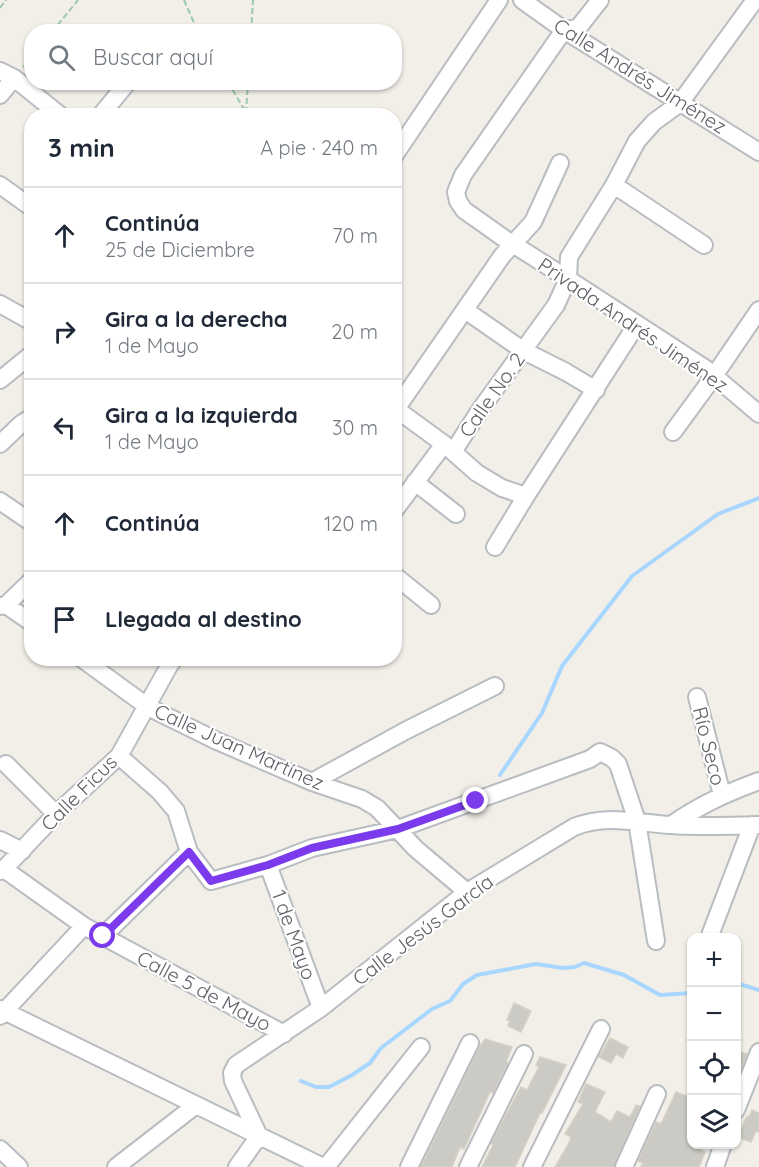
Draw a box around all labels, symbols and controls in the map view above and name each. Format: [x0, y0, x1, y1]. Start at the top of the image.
street label: Calle Andrés Jiménez [549, 12, 731, 139]
search box [24, 24, 402, 90]
icon: search [45, 41, 78, 74]
text: Buscar aquí [93, 43, 213, 71]
text: 3 min [48, 131, 115, 164]
text: A pie · 240 m [260, 135, 378, 160]
text: Continúa [105, 209, 200, 237]
icon: ahead [48, 219, 81, 252]
text: 70 m [332, 223, 378, 248]
text: 25 de Diciembre [105, 237, 255, 262]
street label: Privada Andrés Jiménez [533, 252, 733, 398]
text: Gira a la derecha [105, 305, 288, 333]
icon: right [48, 315, 81, 348]
text: 20 m [331, 319, 378, 344]
text: 1 de Mayo [105, 333, 199, 358]
street label: Calle No. 2 [453, 348, 530, 442]
text: Gira a la izquierda [105, 401, 298, 429]
icon: left [48, 411, 81, 444]
text: 30 m [332, 415, 378, 440]
text: 1 de Mayo [105, 429, 199, 454]
icon: ahead [48, 507, 81, 540]
text: Continúa [105, 509, 200, 537]
text: 120 m [324, 511, 378, 536]
icon: arrive [48, 603, 81, 636]
text: Llegada al destino [105, 605, 302, 633]
street label: Calle Juan Martínez [151, 698, 328, 795]
street label: Río Seco [688, 704, 731, 788]
street label: Calle Ficus [35, 749, 122, 836]
route end [462, 787, 488, 813]
street label: Calle Jesús García [347, 869, 498, 991]
street label: 1 de Mayo [267, 887, 322, 983]
route start [89, 922, 115, 948]
map controls [687, 933, 741, 1149]
button: + [687, 933, 741, 987]
street label: Calle 5 de Mayo [133, 945, 276, 1036]
button: − [687, 987, 741, 1041]
button: locate [687, 1041, 741, 1095]
button: layers [687, 1095, 741, 1149]

